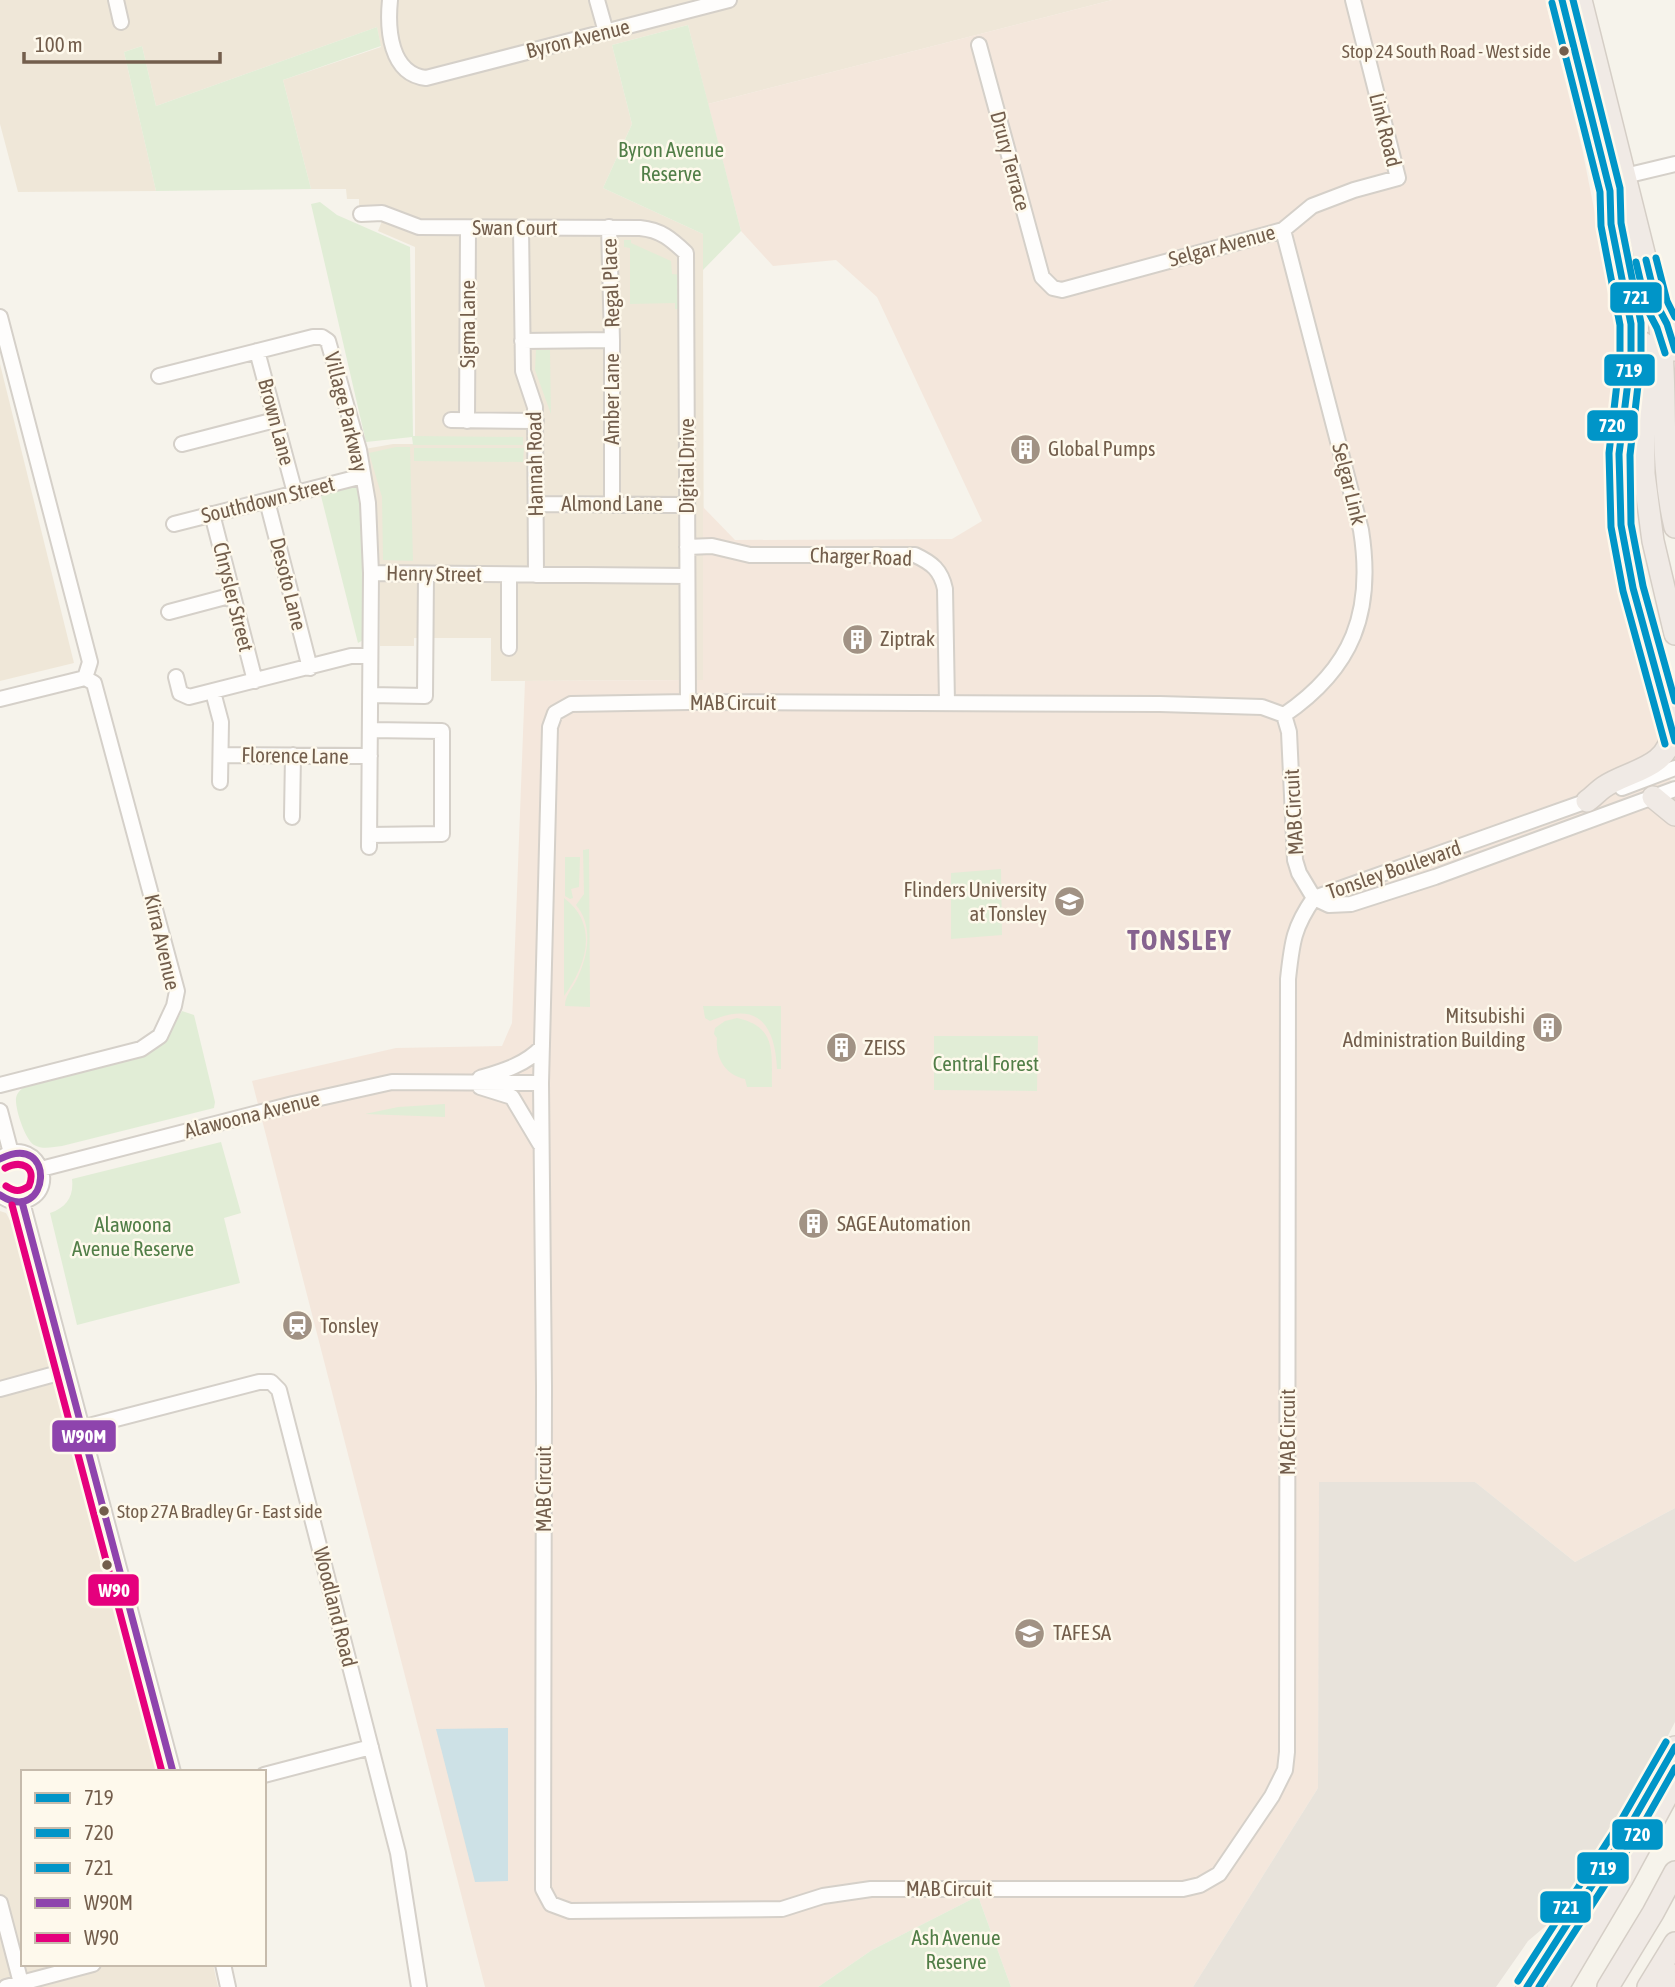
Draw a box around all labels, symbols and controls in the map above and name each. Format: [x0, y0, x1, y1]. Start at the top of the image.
street label: Byron Avenue [523, 14, 632, 62]
scale bar [24, 21, 220, 65]
text: 100 m [35, 32, 83, 56]
place label: Stop 24 South Road - West side [1342, 40, 1551, 62]
marker: Stop 24 South Road - West side [1557, 44, 1571, 58]
street label: Link Road [1365, 90, 1407, 169]
street label: Drury Terrace [986, 108, 1036, 213]
park label: Byron Avenue Reserve [618, 137, 724, 185]
street label: Swan Court [472, 215, 558, 239]
street label: Selgar Avenue [1166, 219, 1278, 271]
street label: Regal Place [596, 238, 624, 328]
street label: Sigma Lane [455, 280, 479, 368]
line badge: 721 [1609, 281, 1663, 314]
text: 721 [1623, 286, 1649, 308]
street label: Village Parkway [320, 349, 374, 475]
street label: Amber Lane [599, 353, 623, 445]
line badge: 719 [1603, 353, 1656, 387]
text: 719 [1616, 359, 1642, 381]
street label: Brown Lane [254, 376, 300, 468]
line badge: 720 [1586, 409, 1639, 442]
street label: Hannah Road [521, 411, 547, 517]
text: 720 [1599, 414, 1625, 436]
street label: Digital Drive [674, 418, 698, 514]
building icon: Global Pumps [1008, 432, 1042, 466]
place label: Global Pumps [1048, 436, 1155, 460]
street label: Selgar Link [1328, 440, 1372, 527]
street label: Southdown Street [199, 471, 337, 527]
street label: Almond Lane [561, 491, 663, 515]
street label: Desoto Lane [266, 535, 312, 633]
street label: Chrysler Street [209, 540, 259, 654]
street label: Charger Road [810, 542, 913, 570]
street label: Henry Street [386, 560, 482, 586]
building icon: Ziptrak [840, 622, 874, 656]
place label: Ziptrak [880, 626, 935, 650]
street label: MAB Circuit [690, 690, 776, 714]
street label: Florence Lane [241, 742, 349, 768]
street label: MAB Circuit [1279, 768, 1307, 856]
street label: Tonsley Boulevard [1323, 835, 1464, 903]
place label: Flinders University at Tonsley [903, 877, 1047, 925]
school or university icon: Flinders University at Tonsley [1053, 885, 1087, 919]
street label: Kirra Avenue [140, 891, 186, 992]
district label: TONSLEY [1127, 924, 1233, 956]
place label: Mitsubishi Administration Building [1343, 1003, 1525, 1051]
building icon: Mitsubishi Administration Building [1531, 1011, 1565, 1045]
building icon: ZEISS [824, 1031, 858, 1065]
place label: ZEISS [864, 1035, 906, 1059]
park label: Central Forest [933, 1051, 1039, 1075]
street label: Alawoona Avenue [182, 1086, 322, 1142]
building icon: SAGE Automation [797, 1207, 831, 1241]
place label: SAGE Automation [837, 1211, 971, 1235]
park label: Alawoona Avenue Reserve [72, 1212, 194, 1260]
station icon: Tonsley [280, 1309, 314, 1343]
place label: Tonsley [320, 1313, 379, 1337]
street label: MAB Circuit [1275, 1389, 1299, 1475]
line badge: W90M [51, 1419, 117, 1453]
text: W90M [61, 1425, 106, 1447]
street label: MAB Circuit [531, 1446, 555, 1532]
place label: Stop 27A Bradley Gr - East side [117, 1500, 322, 1522]
marker: Stop 27A Bradley Gr - East side [97, 1504, 111, 1518]
street label: Woodland Road [309, 1544, 362, 1669]
unlabelled marker [100, 1558, 114, 1572]
line badge: W90 [87, 1573, 140, 1607]
text: W90 [97, 1579, 130, 1601]
school or university icon: TAFE SA [1013, 1616, 1047, 1650]
place label: TAFE SA [1053, 1620, 1112, 1644]
legend [21, 1770, 266, 1966]
text: 719 [84, 1785, 114, 1809]
line badge: 720 [1611, 1818, 1664, 1851]
text: 720 [84, 1820, 114, 1844]
text: 720 [1624, 1823, 1650, 1845]
line badge: 719 [1576, 1851, 1630, 1885]
text: 721 [84, 1855, 114, 1879]
text: 719 [1590, 1857, 1616, 1879]
street label: MAB Circuit [906, 1876, 992, 1900]
text: W90M [84, 1890, 133, 1914]
line badge: 721 [1539, 1890, 1592, 1924]
text: 721 [1553, 1896, 1579, 1918]
text: W90 [84, 1925, 119, 1949]
park label: Ash Avenue Reserve [912, 1925, 1000, 1973]

